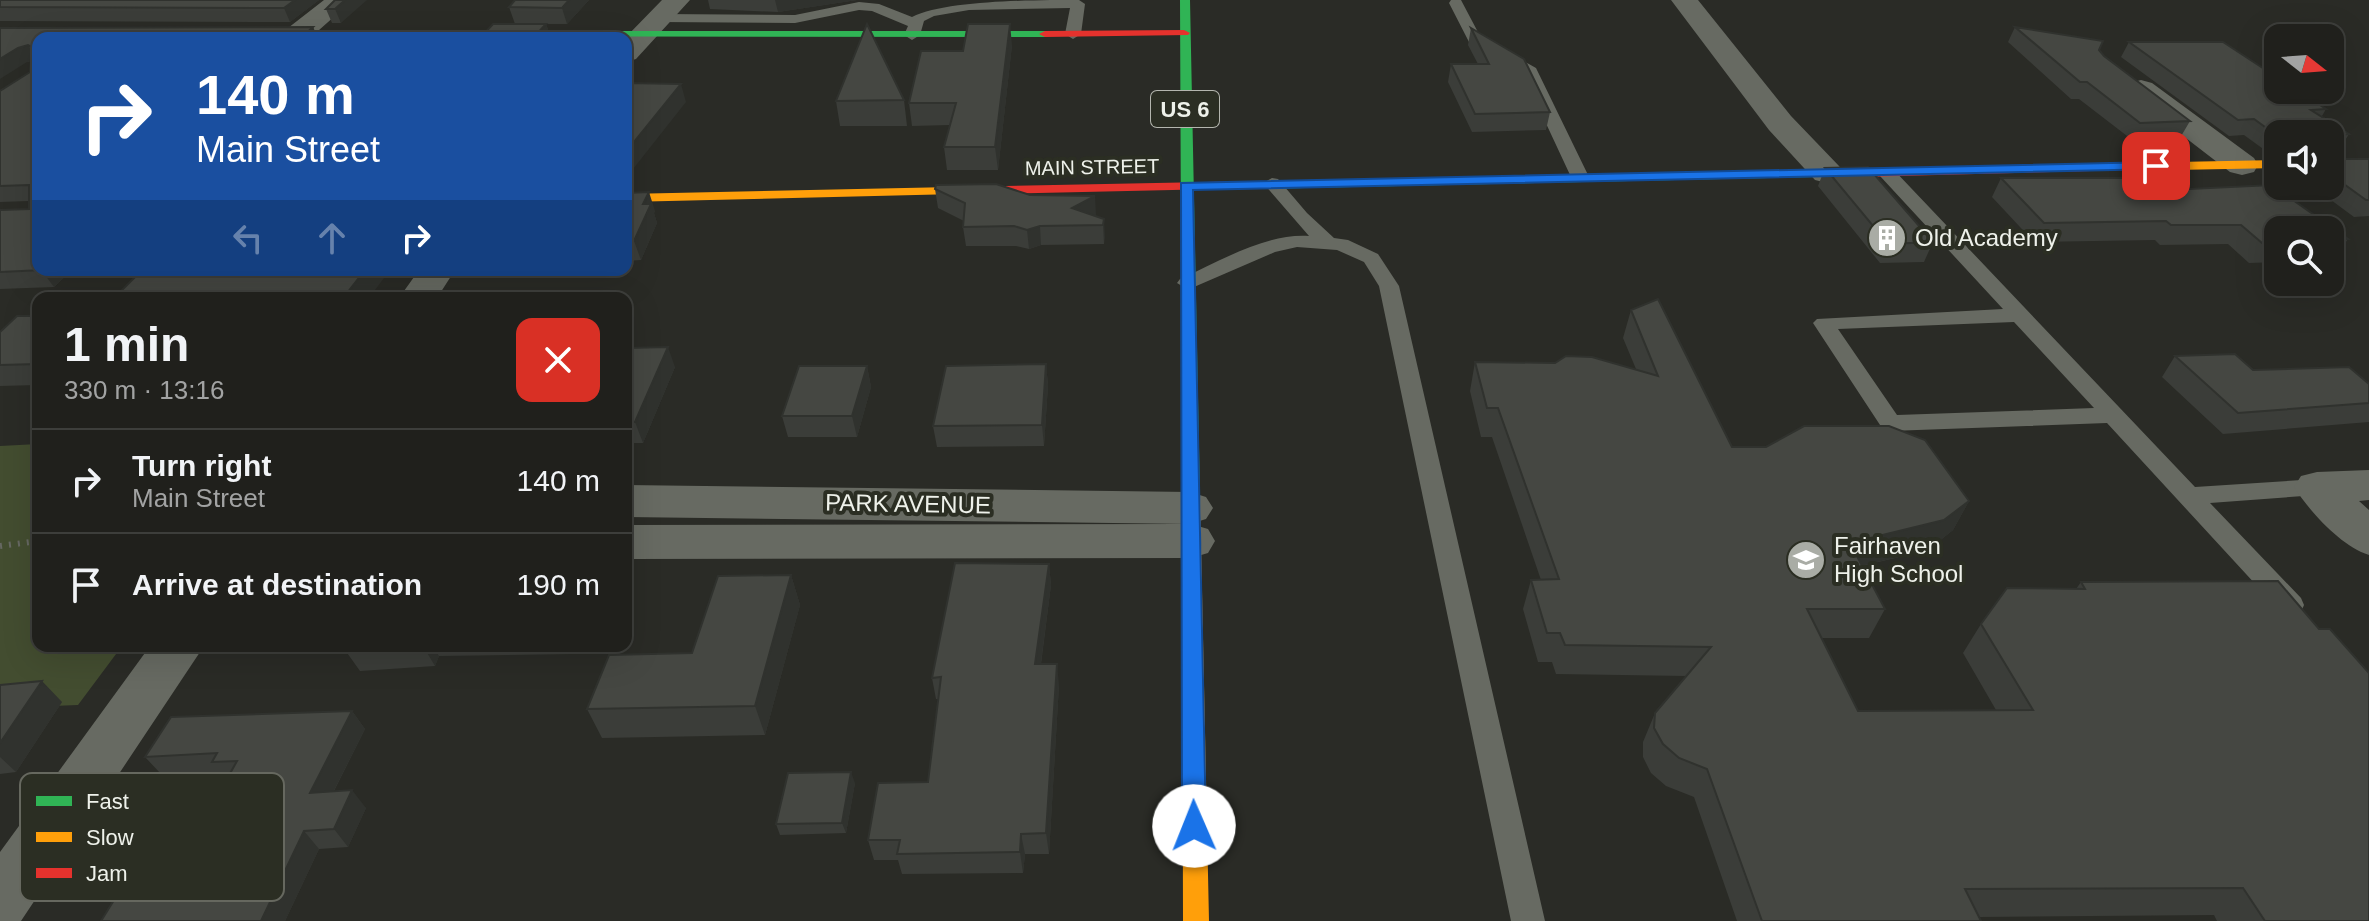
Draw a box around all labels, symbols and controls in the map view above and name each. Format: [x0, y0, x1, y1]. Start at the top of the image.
north arrow [2264, 24, 2344, 104]
map controls [2264, 24, 2344, 296]
text: 140 m [196, 63, 355, 126]
icon: right [64, 64, 168, 168]
road number: US 6 [1151, 91, 1219, 127]
button: sound [2264, 120, 2344, 200]
text: Main Street [196, 129, 380, 170]
pin [2122, 132, 2190, 200]
icon: arrive [2134, 144, 2178, 188]
street label: MAIN STREET [1025, 155, 1159, 179]
icon: left [226, 216, 270, 260]
icon: ahead [310, 216, 354, 260]
icon: right [394, 216, 438, 260]
button: search [2264, 216, 2344, 296]
building icon: Old Academy [1866, 217, 1908, 259]
place label: Old Academy [1915, 224, 2058, 251]
text: 1 min [64, 318, 189, 371]
button: close [516, 318, 600, 402]
text: 330 m · 13:16 [64, 375, 224, 405]
text: Turn right [132, 449, 271, 482]
icon: right [64, 459, 108, 503]
text: 140 m [517, 464, 600, 497]
text: Main Street [132, 483, 265, 513]
street label: PARK AVENUE [825, 489, 991, 518]
place label: Fairhaven High School [1834, 532, 1963, 587]
school or university icon: Fairhaven High School [1785, 539, 1827, 581]
icon: arrive [64, 563, 108, 607]
text: Arrive at destination [132, 568, 422, 601]
text: 190 m [517, 568, 600, 601]
legend [20, 773, 284, 901]
position arrow [1152, 784, 1236, 868]
text: Fast [86, 789, 129, 814]
text: Slow [86, 825, 134, 850]
text: Jam [86, 861, 128, 886]

